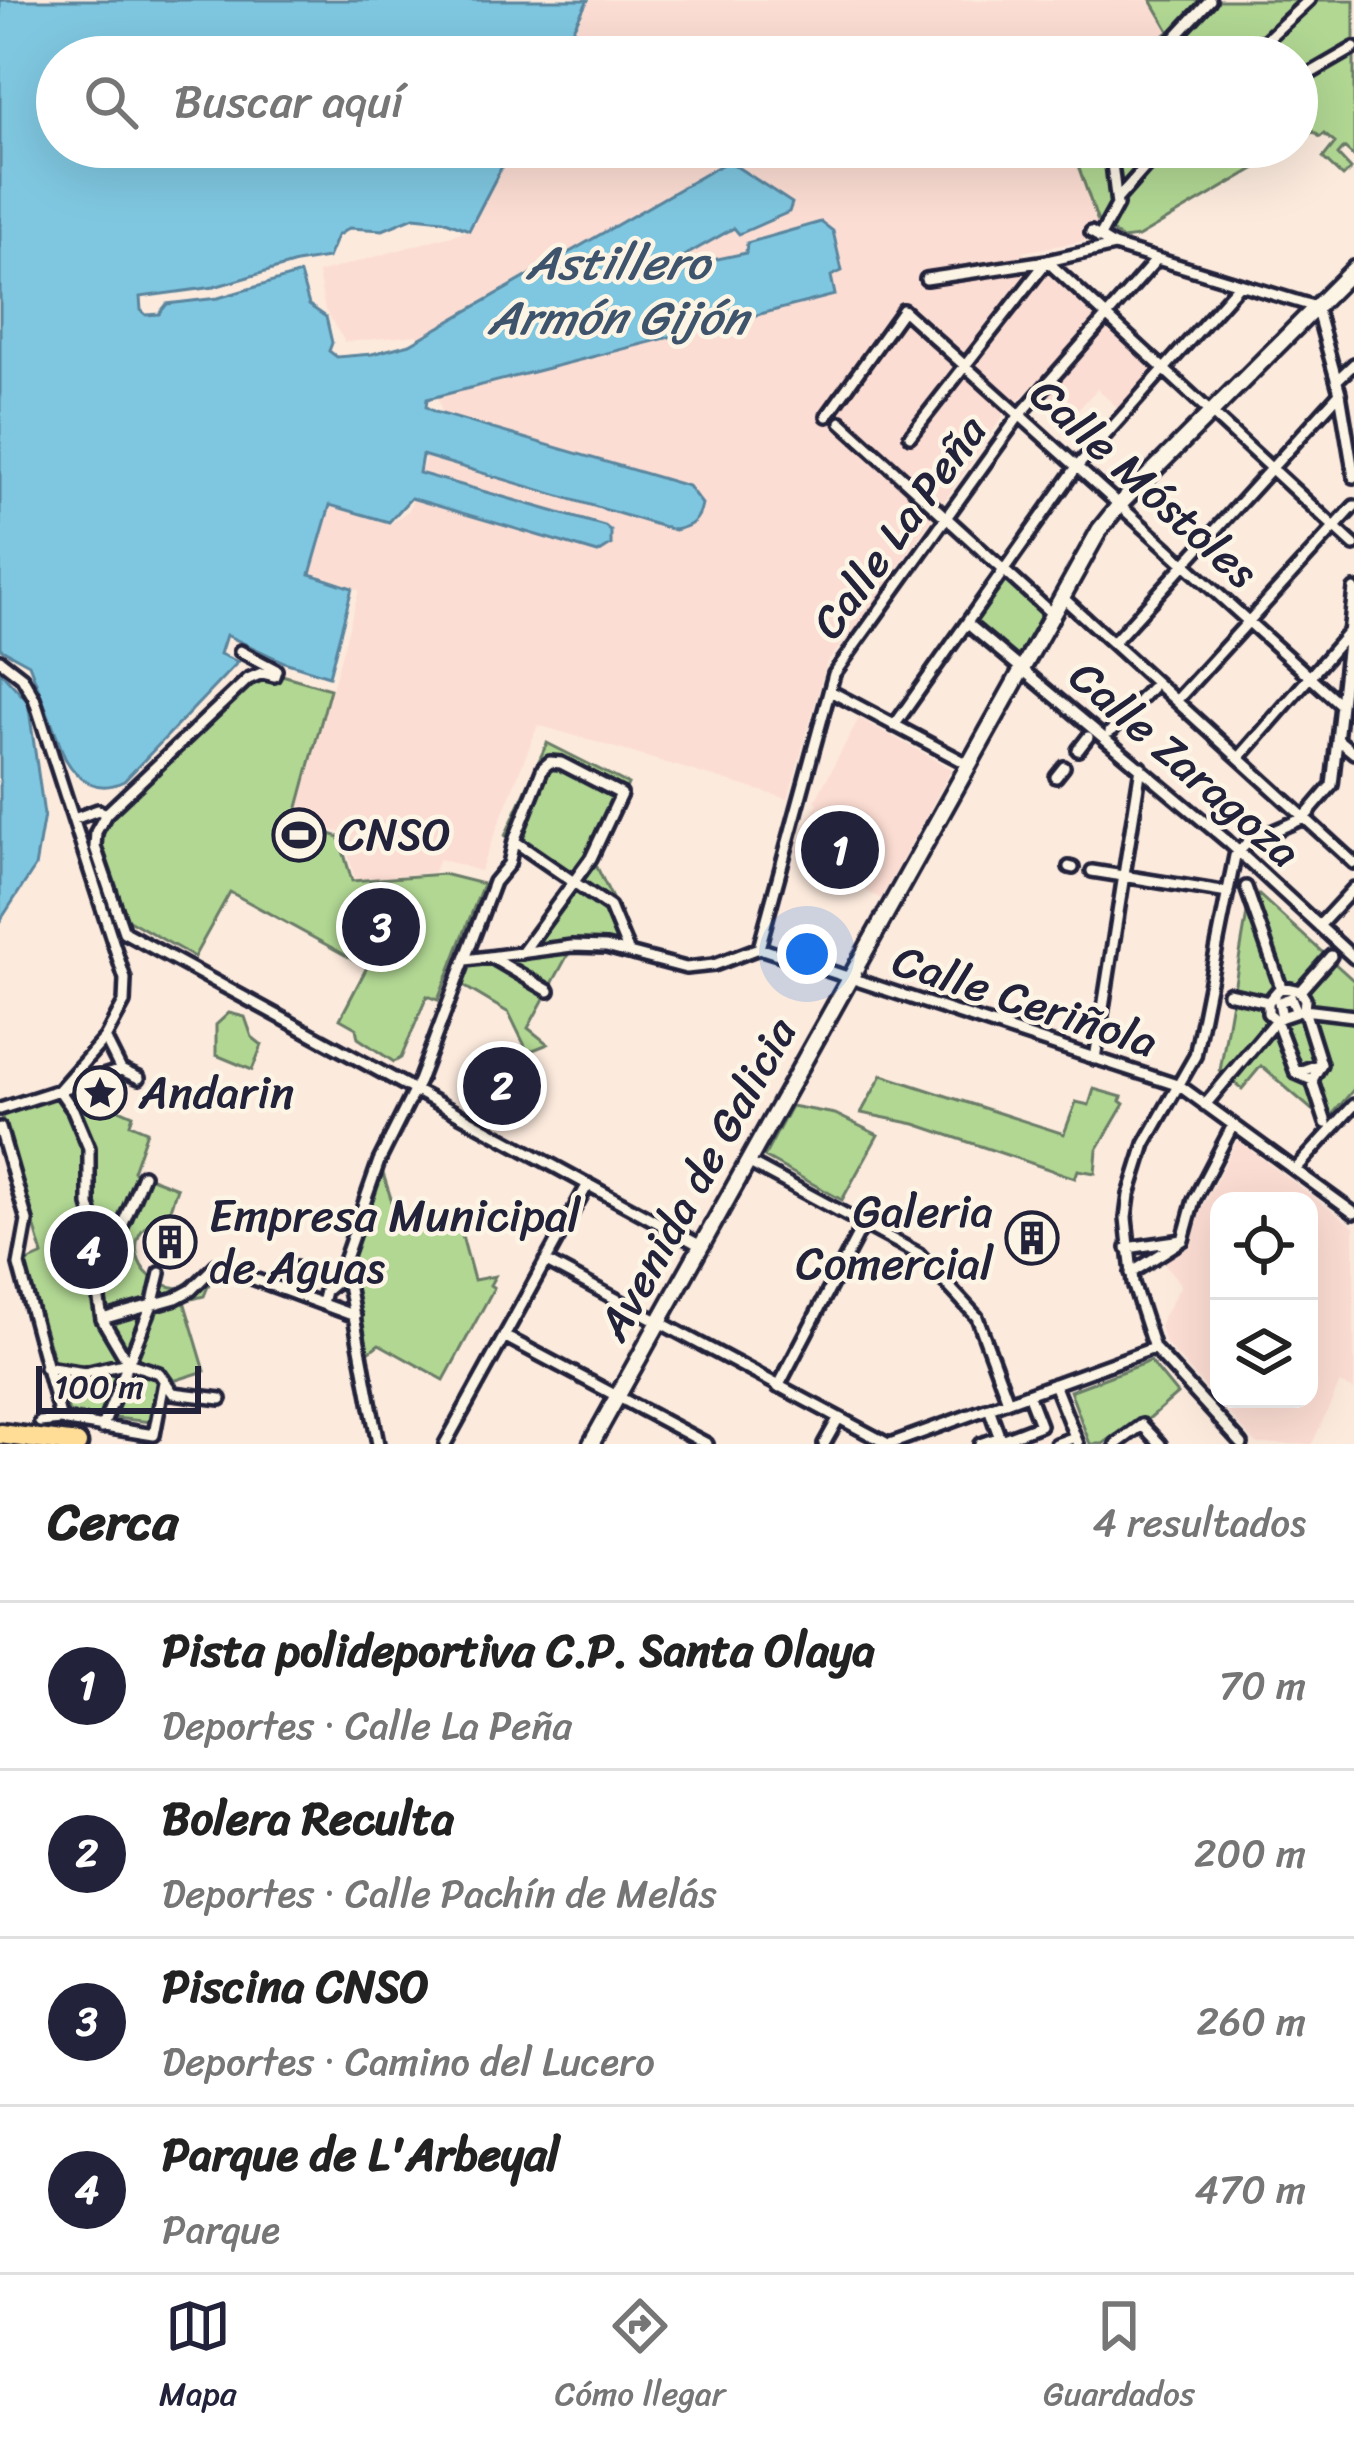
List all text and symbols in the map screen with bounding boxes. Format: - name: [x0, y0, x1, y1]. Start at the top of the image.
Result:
- search box: [36, 36, 1318, 168]
- text: Buscar aquí: [174, 62, 403, 142]
- icon: search: [78, 69, 144, 135]
- water label: Astillero Armón Gijón: [487, 220, 753, 360]
- street label: Calle Móstoles: [1010, 357, 1278, 609]
- street label: Calle La Peña: [790, 397, 1009, 656]
- street label: Calle Zaragoza: [1050, 639, 1320, 889]
- place label: CNSO: [338, 795, 451, 875]
- pin: 1: [801, 805, 879, 895]
- sports icon: CNSO: [271, 807, 327, 863]
- pin: 3: [342, 882, 420, 972]
- street label: Calle Ceriñola: [882, 921, 1168, 1081]
- your location: [777, 924, 837, 984]
- street label: Avenida de Galicia: [574, 1002, 819, 1357]
- pin: 2: [463, 1041, 541, 1131]
- place label: Andarin: [138, 1053, 294, 1133]
- place icon: Andarin: [72, 1065, 128, 1121]
- place label: Galeria Comercial: [796, 1172, 994, 1304]
- place label: Empresa Municipal de Aguas: [209, 1176, 582, 1308]
- map controls: [1210, 1192, 1318, 1408]
- button: locate: [1210, 1192, 1318, 1300]
- pin: 4: [50, 1205, 128, 1295]
- building icon: Galeria Comercial: [1004, 1210, 1060, 1266]
- building icon: Empresa Municipal de Aguas: [142, 1214, 198, 1270]
- button: layers: [1210, 1300, 1318, 1408]
- text: 100 m: [54, 1358, 144, 1416]
- scale bar: [36, 1360, 201, 1413]
- text: Cerca: [48, 1477, 178, 1567]
- text: 4 resultados: [1093, 1488, 1306, 1557]
- text: Pista polideportiva C.P. Santa Olaya: [162, 1611, 875, 1691]
- text: 1: [79, 1651, 95, 1720]
- text: 70 m: [1219, 1651, 1306, 1720]
- text: Deportes · Calle La Peña: [162, 1691, 572, 1760]
- text: Bolera Reculta: [162, 1779, 454, 1859]
- text: 2: [76, 1819, 98, 1888]
- text: 200 m: [1194, 1819, 1306, 1888]
- text: Deportes · Calle Pachín de Melás: [162, 1859, 717, 1928]
- text: Piscina CNSO: [162, 1947, 429, 2027]
- text: 3: [76, 1987, 98, 2056]
- text: 260 m: [1197, 1987, 1306, 2056]
- text: Deportes · Camino del Lucero: [162, 2027, 655, 2096]
- text: Parque de L'Arbeyal: [162, 2115, 560, 2195]
- text: 4: [75, 2155, 99, 2224]
- text: 470 m: [1195, 2155, 1306, 2224]
- text: Parque: [162, 2195, 280, 2264]
- tab: Mapa: [159, 2293, 237, 2423]
- tab: Cómo llegar: [555, 2293, 725, 2423]
- tab: Guardados: [1043, 2293, 1195, 2423]

